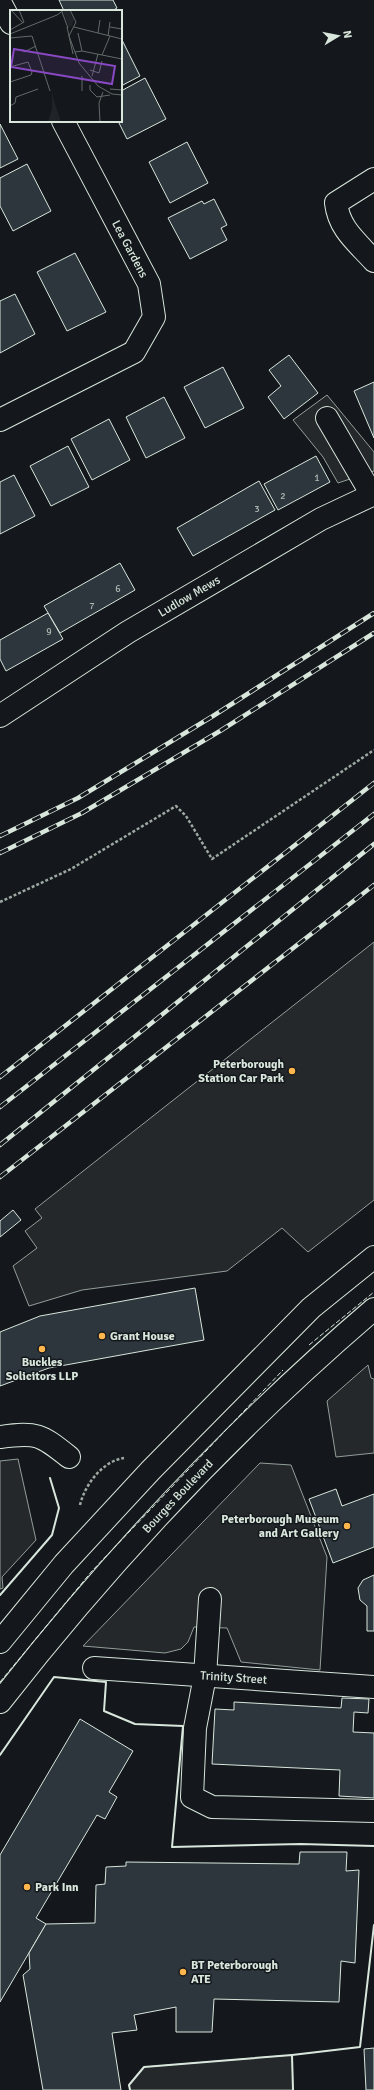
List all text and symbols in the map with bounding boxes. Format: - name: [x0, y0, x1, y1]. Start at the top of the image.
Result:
- inset map: [10, 10, 122, 122]
- north arrow: [318, 16, 358, 56]
- text: N: [340, 29, 354, 39]
- street label: Lea Gardens: [108, 218, 151, 281]
- house number: 1: [314, 472, 320, 484]
- house number: 2: [280, 490, 286, 502]
- house number: 3: [254, 503, 260, 515]
- street label: Ludlow Mews: [156, 573, 223, 621]
- house number: 6: [115, 583, 121, 595]
- house number: 7: [89, 600, 95, 612]
- house number: 9: [46, 626, 52, 638]
- place label: Peterborough Station Car Park: [198, 1057, 285, 1086]
- marker: Peterborough Station Car Park: [287, 1066, 297, 1076]
- place label: Grant House: [110, 1329, 175, 1344]
- marker: Grant House: [97, 1331, 107, 1341]
- marker: Buckles Solicitors LLP: [37, 1344, 47, 1354]
- place label: Buckles Solicitors LLP: [6, 1355, 78, 1384]
- street label: Bourges Boulevard: [139, 1456, 217, 1537]
- place label: Peterborough Museum and Art Gallery: [221, 1512, 339, 1541]
- marker: Peterborough Museum and Art Gallery: [342, 1521, 352, 1531]
- street label: Trinity Street: [200, 1668, 267, 1688]
- place label: Park Inn: [35, 1880, 79, 1895]
- marker: Park Inn: [22, 1882, 32, 1892]
- place label: BT Peterborough ATE: [191, 1958, 278, 1987]
- marker: BT Peterborough ATE: [178, 1967, 188, 1977]

